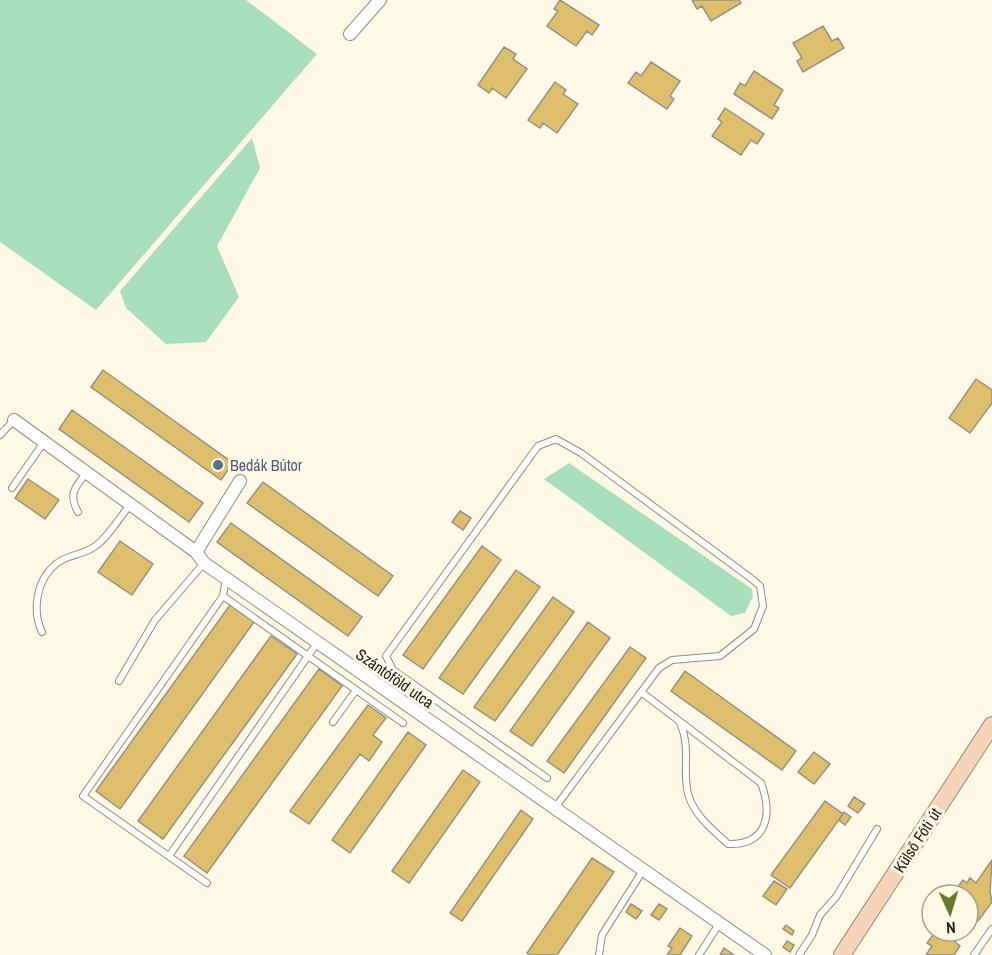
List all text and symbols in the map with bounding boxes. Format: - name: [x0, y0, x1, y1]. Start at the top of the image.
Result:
- place label: Bedák Bútor: [230, 454, 303, 476]
- marker: Bedák Bútor: [211, 458, 225, 472]
- street label: Szántóföld utca: [352, 643, 439, 713]
- street label: Külső Fóti út: [888, 803, 946, 877]
- north arrow: [920, 883, 980, 943]
- text: N: [946, 917, 957, 939]

